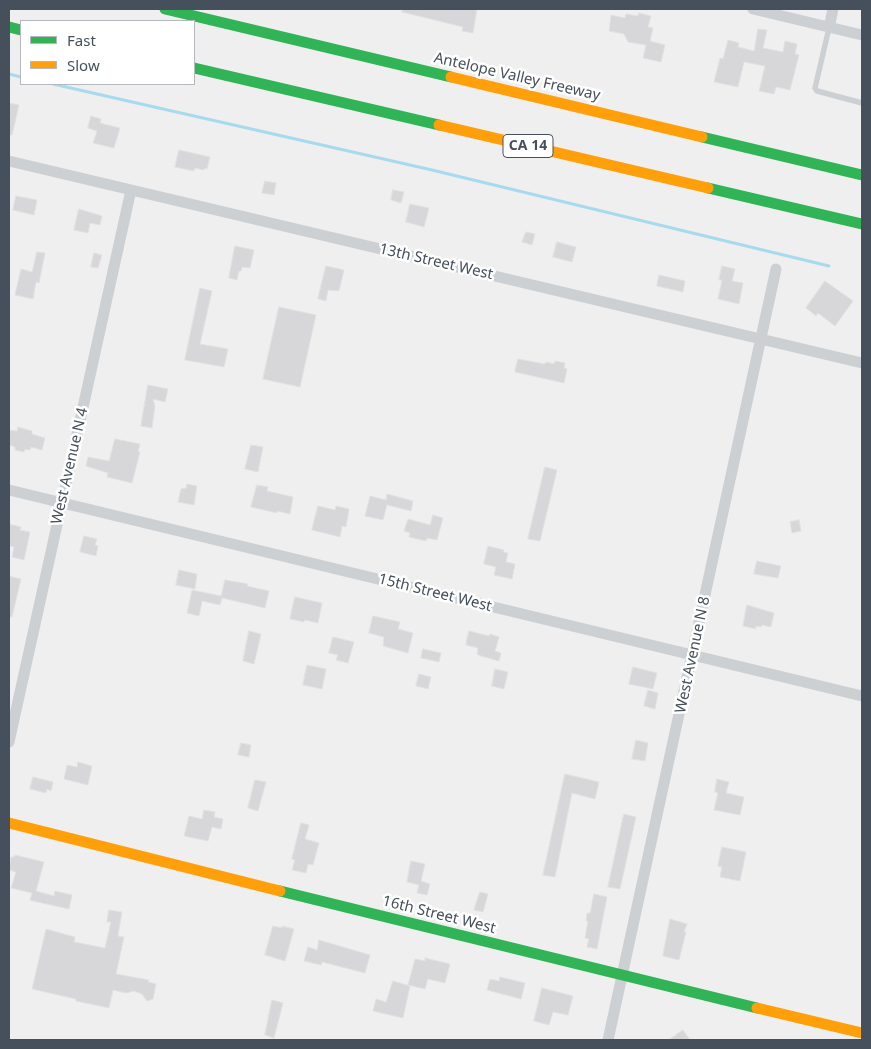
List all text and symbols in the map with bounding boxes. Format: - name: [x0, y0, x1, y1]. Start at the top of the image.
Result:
- legend: [20, 20, 195, 85]
- text: Fast: [67, 30, 96, 50]
- street label: Antelope Valley Freeway: [432, 49, 602, 105]
- text: Slow: [67, 55, 100, 75]
- road number: CA 14: [503, 134, 553, 158]
- street label: 13th Street West: [377, 240, 495, 284]
- street label: West Avenue N 4: [48, 406, 92, 526]
- street label: 15th Street West: [376, 570, 494, 616]
- street label: West Avenue N 8: [672, 595, 714, 715]
- street label: 16th Street West: [380, 892, 498, 938]

